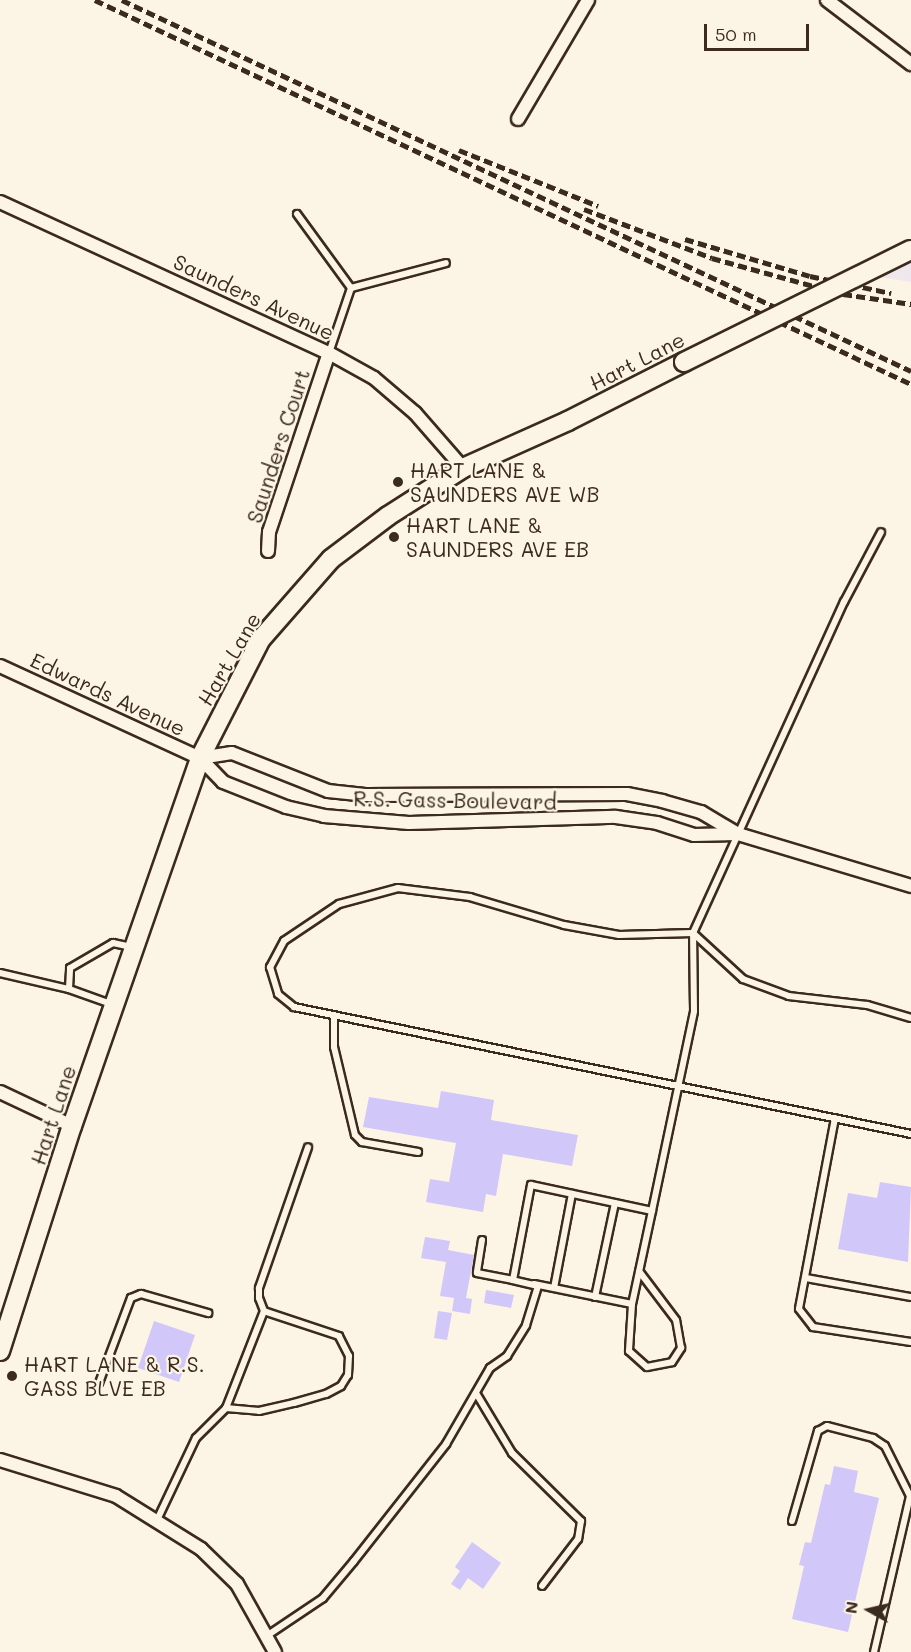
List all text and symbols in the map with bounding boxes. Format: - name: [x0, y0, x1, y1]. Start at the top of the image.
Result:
- scale bar: [707, 12, 812, 50]
- text: 50 m: [715, 22, 757, 46]
- street label: Saunders Avenue: [170, 249, 338, 345]
- street label: Hart Lane: [585, 326, 689, 396]
- street label: Saunders Court: [241, 366, 315, 526]
- place label: HART LANE & SAUNDERS AVE WB: [410, 457, 599, 507]
- marker: HART LANE & SAUNDERS AVE WB: [391, 475, 405, 489]
- place label: HART LANE & SAUNDERS AVE EB: [406, 512, 589, 562]
- marker: HART LANE & SAUNDERS AVE EB: [387, 530, 401, 544]
- street label: Hart Lane: [192, 608, 266, 710]
- street label: Edwards Avenue: [26, 647, 190, 741]
- street label: R.S. Gass Boulevard: [353, 786, 557, 814]
- street label: Hart Lane: [25, 1062, 81, 1168]
- place label: HART LANE & R.S. GASS BLVE EB: [24, 1351, 205, 1401]
- marker: HART LANE & R.S. GASS BLVE EB: [5, 1369, 19, 1383]
- north arrow: [839, 1580, 899, 1640]
- text: N: [839, 1600, 862, 1615]

